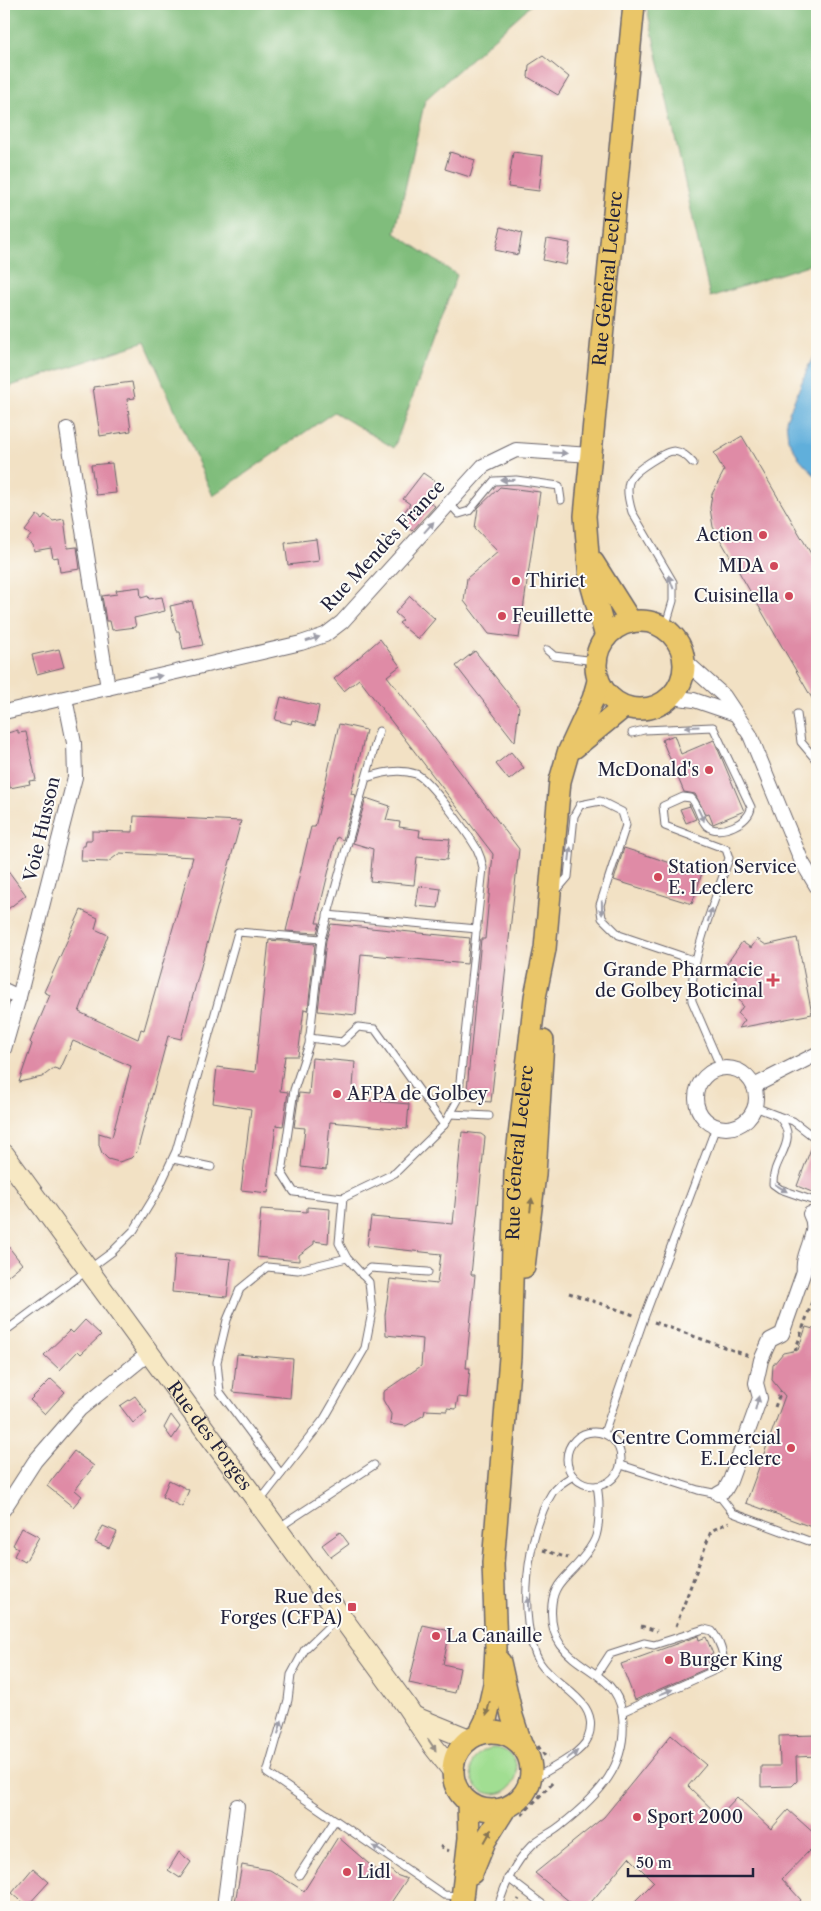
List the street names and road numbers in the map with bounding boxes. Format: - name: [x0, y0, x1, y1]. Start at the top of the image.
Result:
- street label: Rue Général Leclerc: [588, 190, 627, 367]
- street label: Rue Mendès France: [317, 476, 449, 616]
- street label: Voie Husson: [19, 774, 65, 885]
- street label: Rue Général Leclerc: [502, 1064, 538, 1241]
- street label: Rue des Forges: [162, 1377, 257, 1495]

